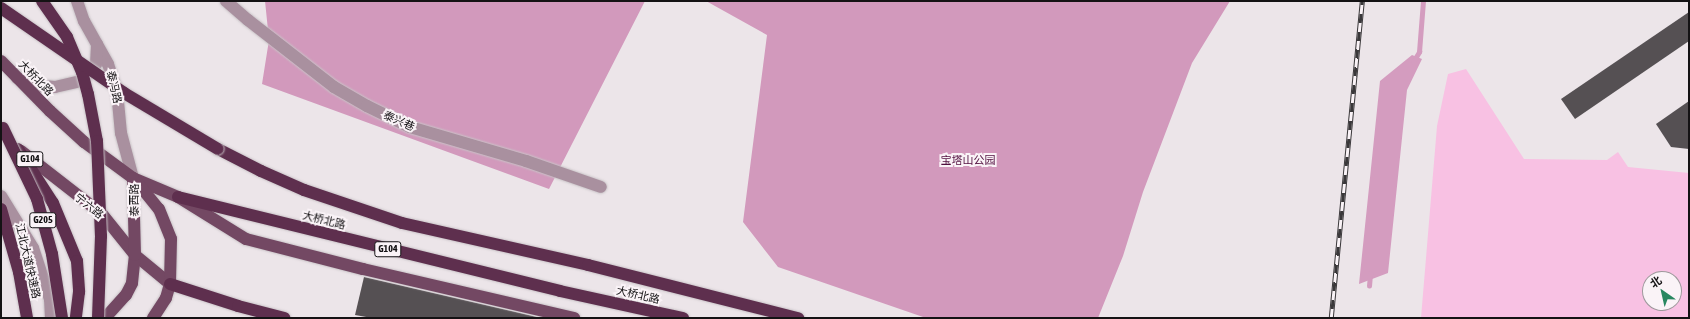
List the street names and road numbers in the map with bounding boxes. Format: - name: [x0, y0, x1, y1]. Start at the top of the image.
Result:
- street label: 大桥北路: [16, 58, 56, 98]
- street label: 泰冯路: [104, 69, 124, 105]
- street label: 泰兴巷: [381, 108, 417, 134]
- road number: G104: [16, 151, 44, 167]
- street label: 泰西路: [127, 184, 141, 216]
- street label: 宁六路: [72, 190, 106, 222]
- street label: 大桥北路: [301, 208, 347, 232]
- road number: G205: [29, 212, 57, 228]
- street label: 江北大道快速路: [13, 222, 43, 300]
- road number: G104: [374, 241, 402, 257]
- street label: 大桥北路: [615, 284, 661, 306]

